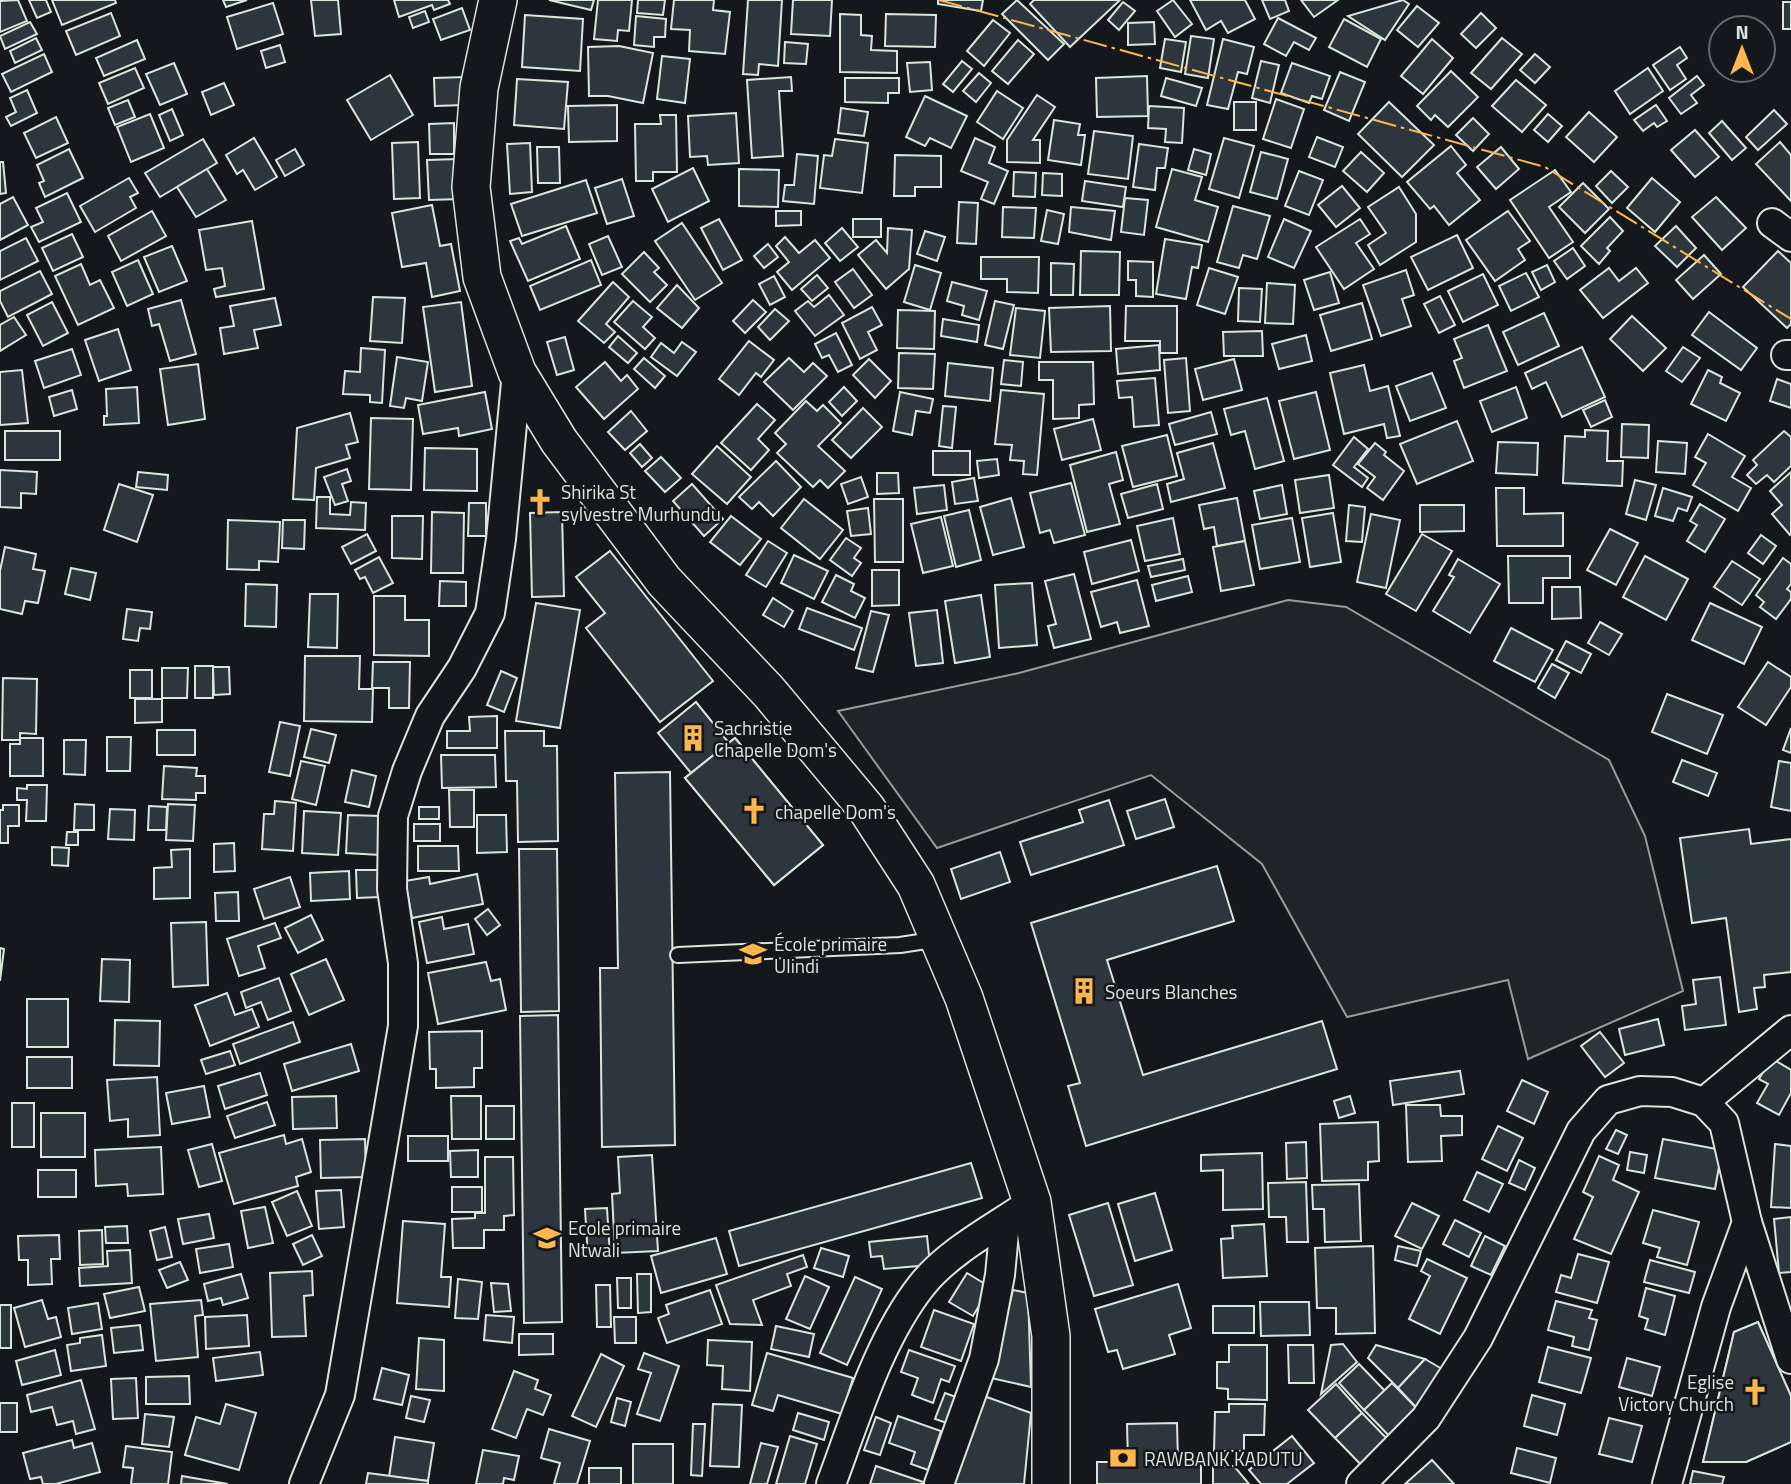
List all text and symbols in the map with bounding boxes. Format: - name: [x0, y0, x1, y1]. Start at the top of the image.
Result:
- north arrow: [1707, 14, 1777, 84]
- text: N: [1735, 17, 1749, 46]
- place label: Shirika St sylvestre Murhundu: [561, 477, 721, 528]
- church icon: Shirika St sylvestre Murhundu: [525, 487, 555, 517]
- place label: Sachristie Chapelle Dom's: [714, 713, 837, 764]
- building icon: Sachristie Chapelle Dom's: [678, 723, 708, 753]
- church icon: chapelle Dom's: [739, 796, 769, 826]
- place label: chapelle Dom's: [775, 797, 896, 826]
- place label: École primaire Ulindi: [774, 929, 887, 980]
- school or university icon: École primaire Ulindi: [738, 939, 768, 969]
- building icon: Soeurs Blanches: [1069, 976, 1099, 1006]
- place label: Soeurs Blanches: [1105, 977, 1238, 1006]
- place label: Ecole primaire Ntwali: [568, 1213, 681, 1264]
- school or university icon: Ecole primaire Ntwali: [532, 1223, 562, 1253]
- place label: Eglise Victory Church: [1618, 1367, 1734, 1418]
- church icon: Eglise Victory Church: [1740, 1377, 1770, 1407]
- bank icon: RAWBANK KADUTU: [1108, 1443, 1138, 1473]
- place label: RAWBANK KADUTU: [1144, 1444, 1303, 1473]

